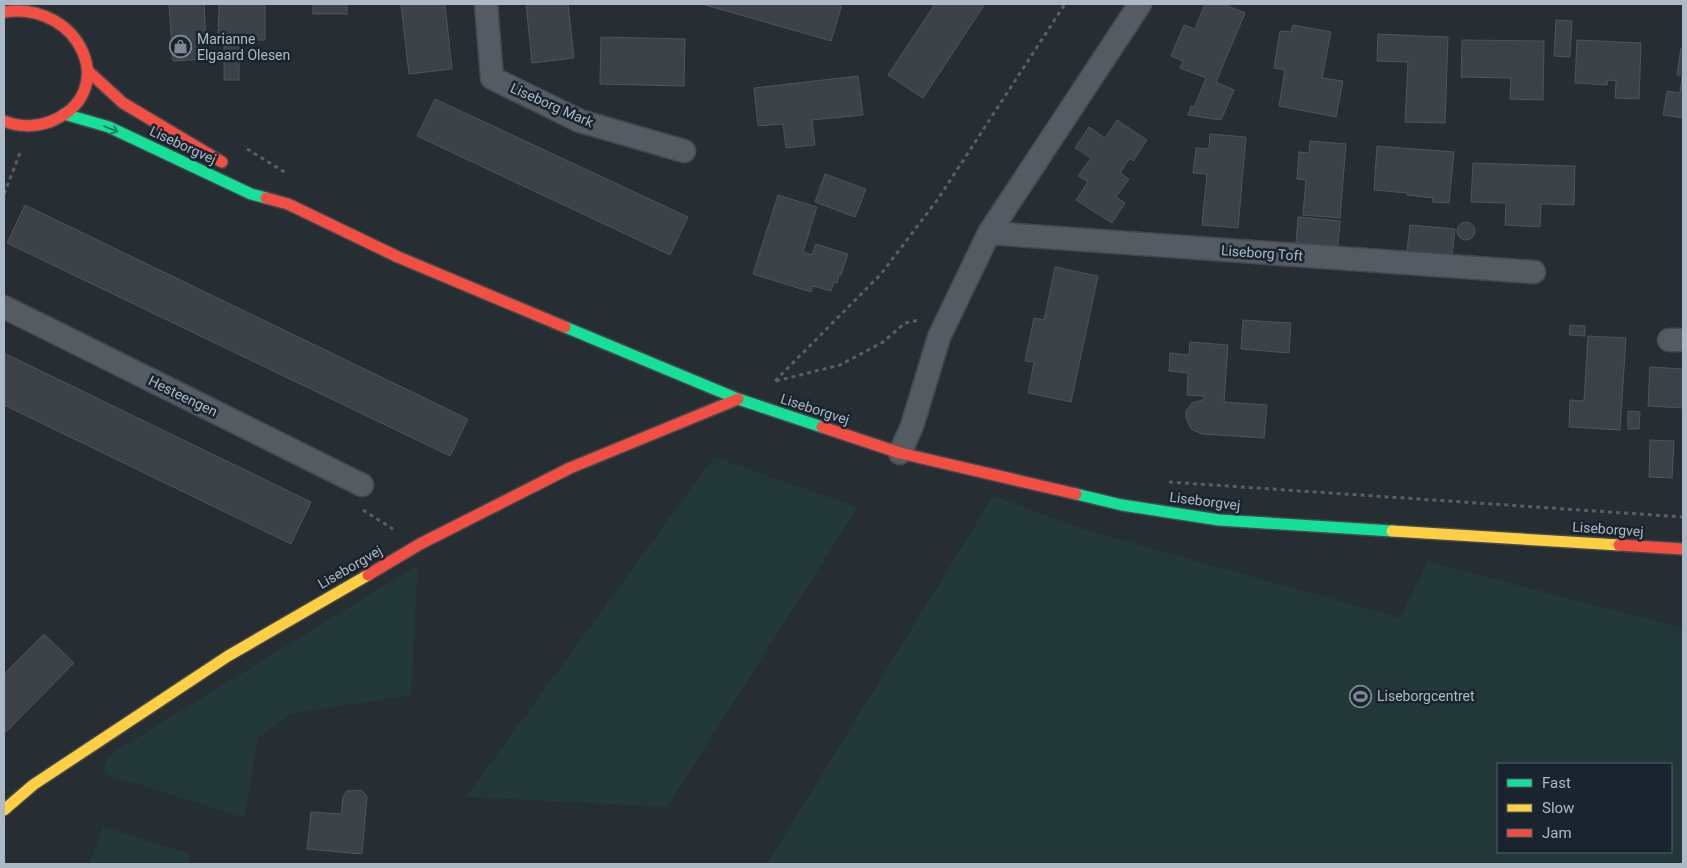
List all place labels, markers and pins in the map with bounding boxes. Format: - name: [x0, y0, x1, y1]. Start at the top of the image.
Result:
- place label: Marianne Elgaard Olesen: [197, 31, 290, 63]
- shop icon: Marianne Elgaard Olesen: [169, 35, 193, 59]
- sports icon: Liseborgcentret: [1349, 684, 1373, 708]
- place label: Liseborgcentret: [1377, 688, 1475, 704]

